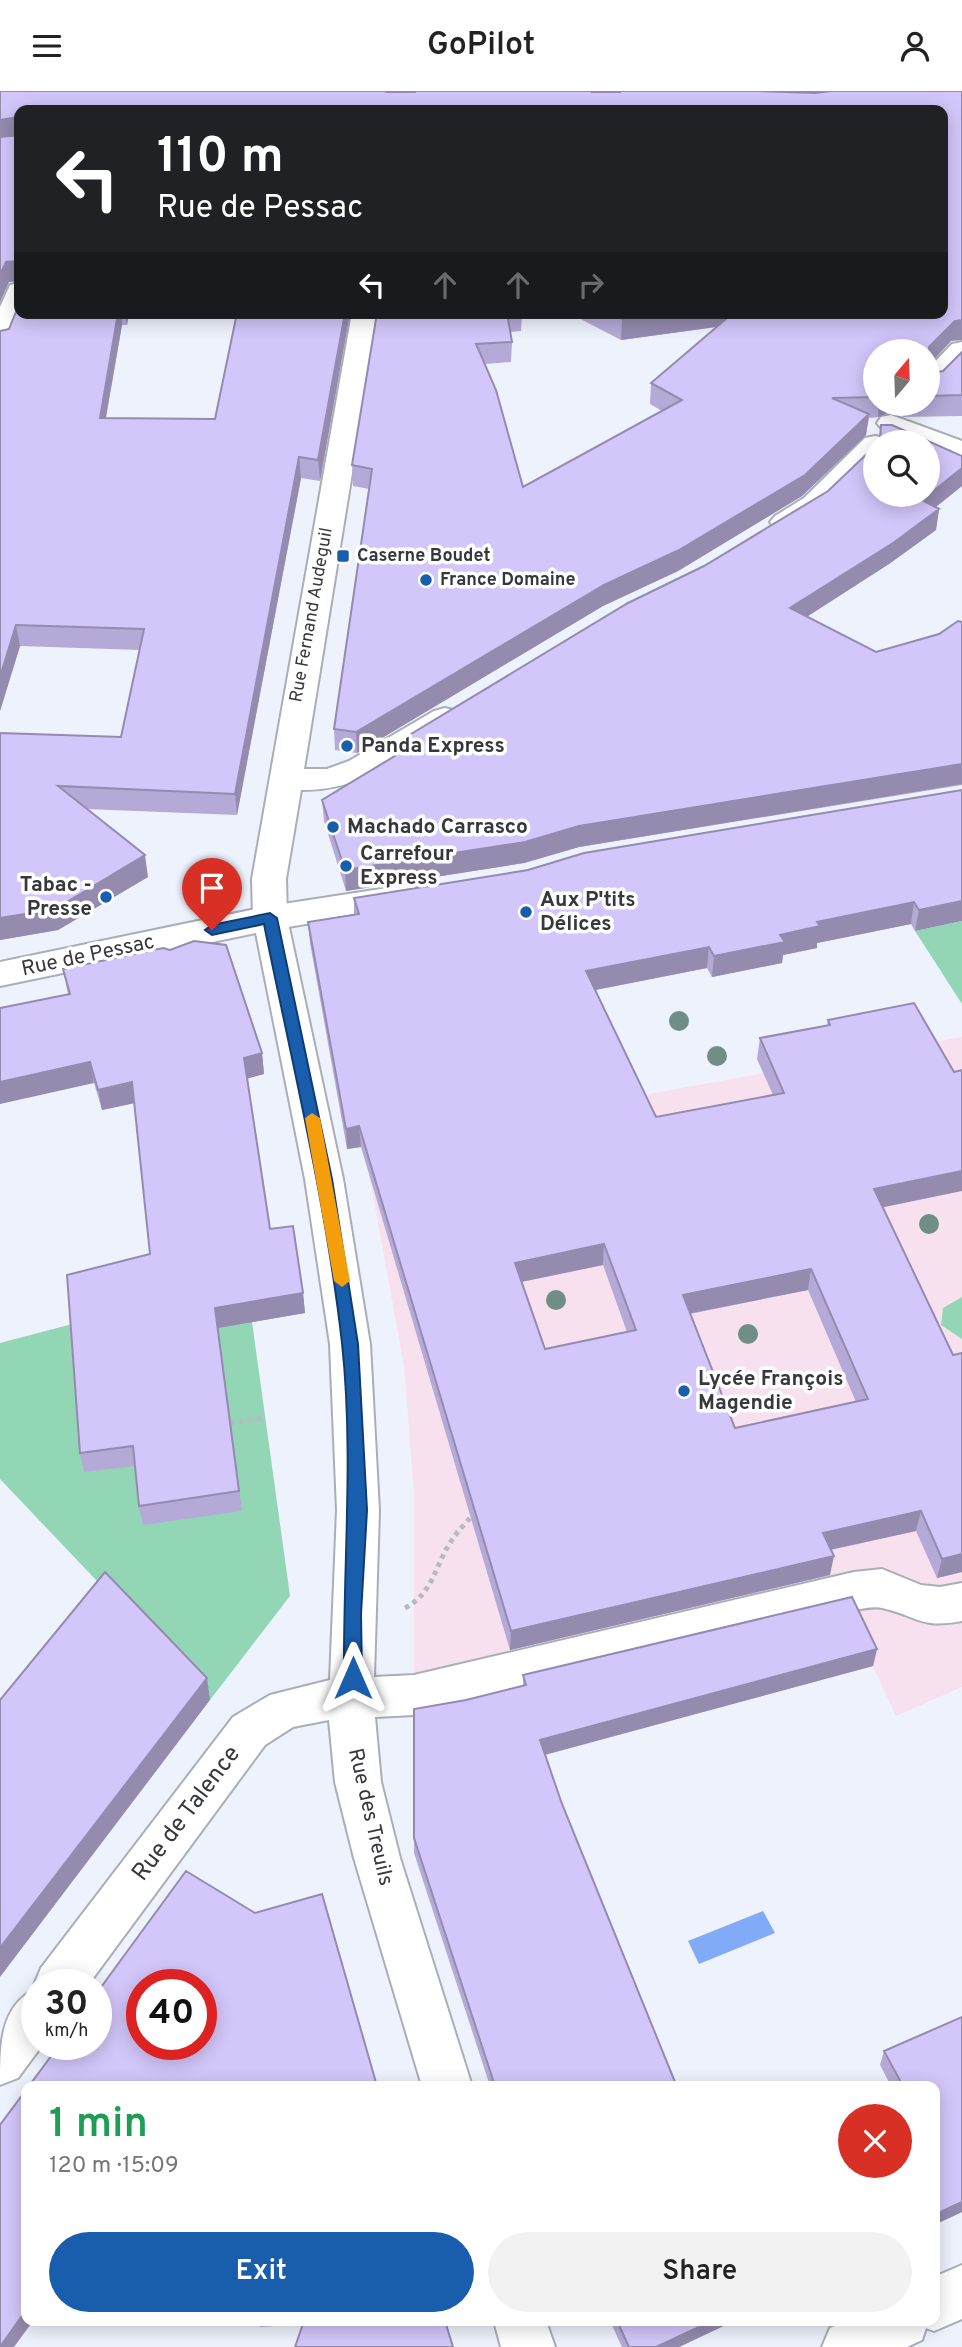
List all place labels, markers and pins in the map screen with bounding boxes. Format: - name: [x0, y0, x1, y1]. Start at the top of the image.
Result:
- place label: Caserne Boudet: [357, 545, 490, 568]
- marker: Caserne Boudet: [335, 548, 351, 564]
- place label: France Domaine: [440, 569, 576, 592]
- marker: France Domaine: [418, 572, 434, 588]
- place label: Panda Express: [361, 733, 505, 760]
- marker: Panda Express: [339, 738, 355, 754]
- place label: Machado Carrasco: [347, 814, 528, 841]
- marker: Machado Carrasco: [325, 819, 341, 835]
- place label: Carrefour Express: [360, 841, 454, 892]
- pin: [182, 858, 242, 930]
- marker: Carrefour Express: [338, 858, 354, 874]
- place label: Tabac - Presse: [20, 872, 92, 923]
- place label: Aux P'tits Délices: [540, 887, 636, 938]
- marker: Tabac - Presse: [98, 889, 114, 905]
- marker: Aux P'tits Délices: [518, 904, 534, 920]
- place label: Lycée François Magendie: [698, 1366, 843, 1417]
- marker: Lycée François Magendie: [676, 1383, 692, 1399]

